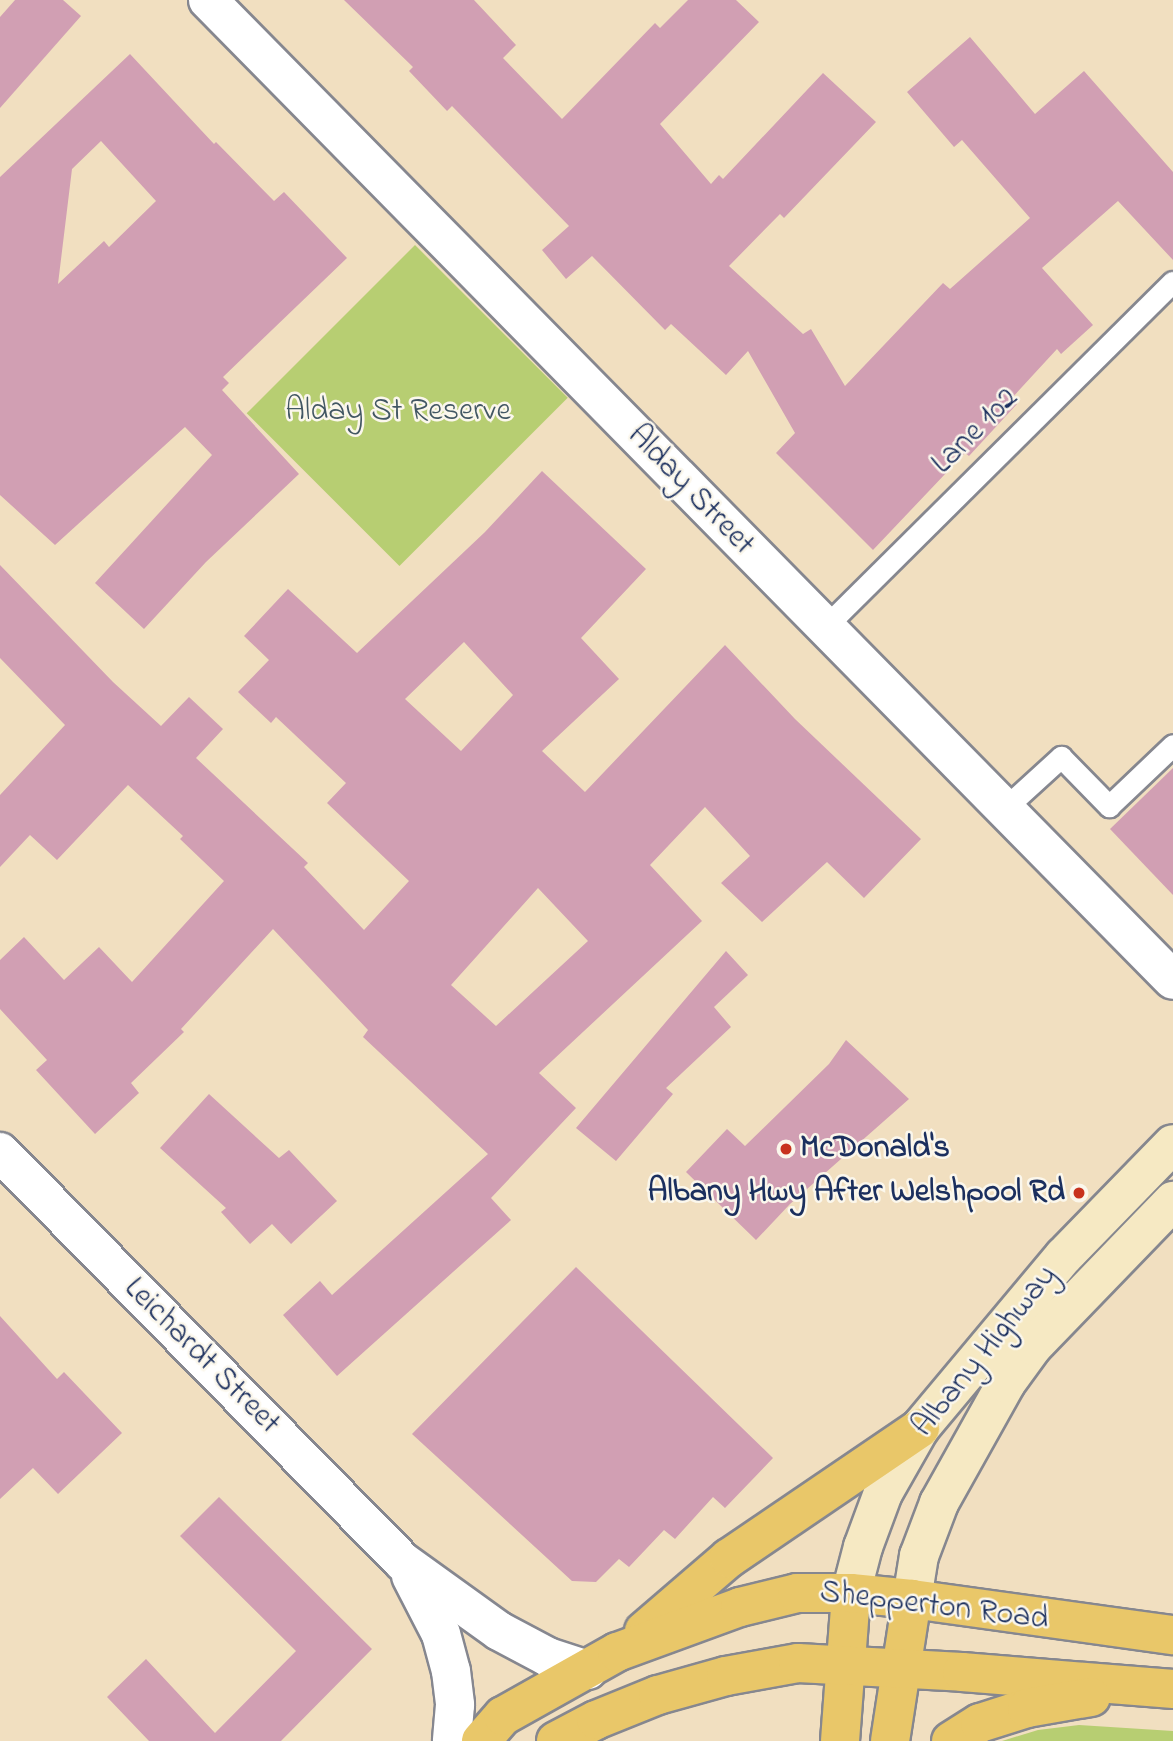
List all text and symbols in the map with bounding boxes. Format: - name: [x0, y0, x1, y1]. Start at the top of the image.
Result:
- street label: Lane 102: [925, 381, 1027, 483]
- park label: Alday St Reserve: [285, 393, 511, 431]
- street label: Alday Street: [618, 418, 762, 564]
- place label: McDonald's: [800, 1130, 950, 1168]
- marker: McDonald's: [778, 1141, 794, 1157]
- place label: Albany Hwy After Welshpool Rd: [648, 1174, 1065, 1212]
- marker: Albany Hwy After Welshpool Rd: [1071, 1185, 1087, 1201]
- street label: Albany Highway: [905, 1258, 1067, 1446]
- street label: Leichardt Street: [115, 1271, 287, 1443]
- street label: Shepperton Road: [818, 1574, 1050, 1640]

